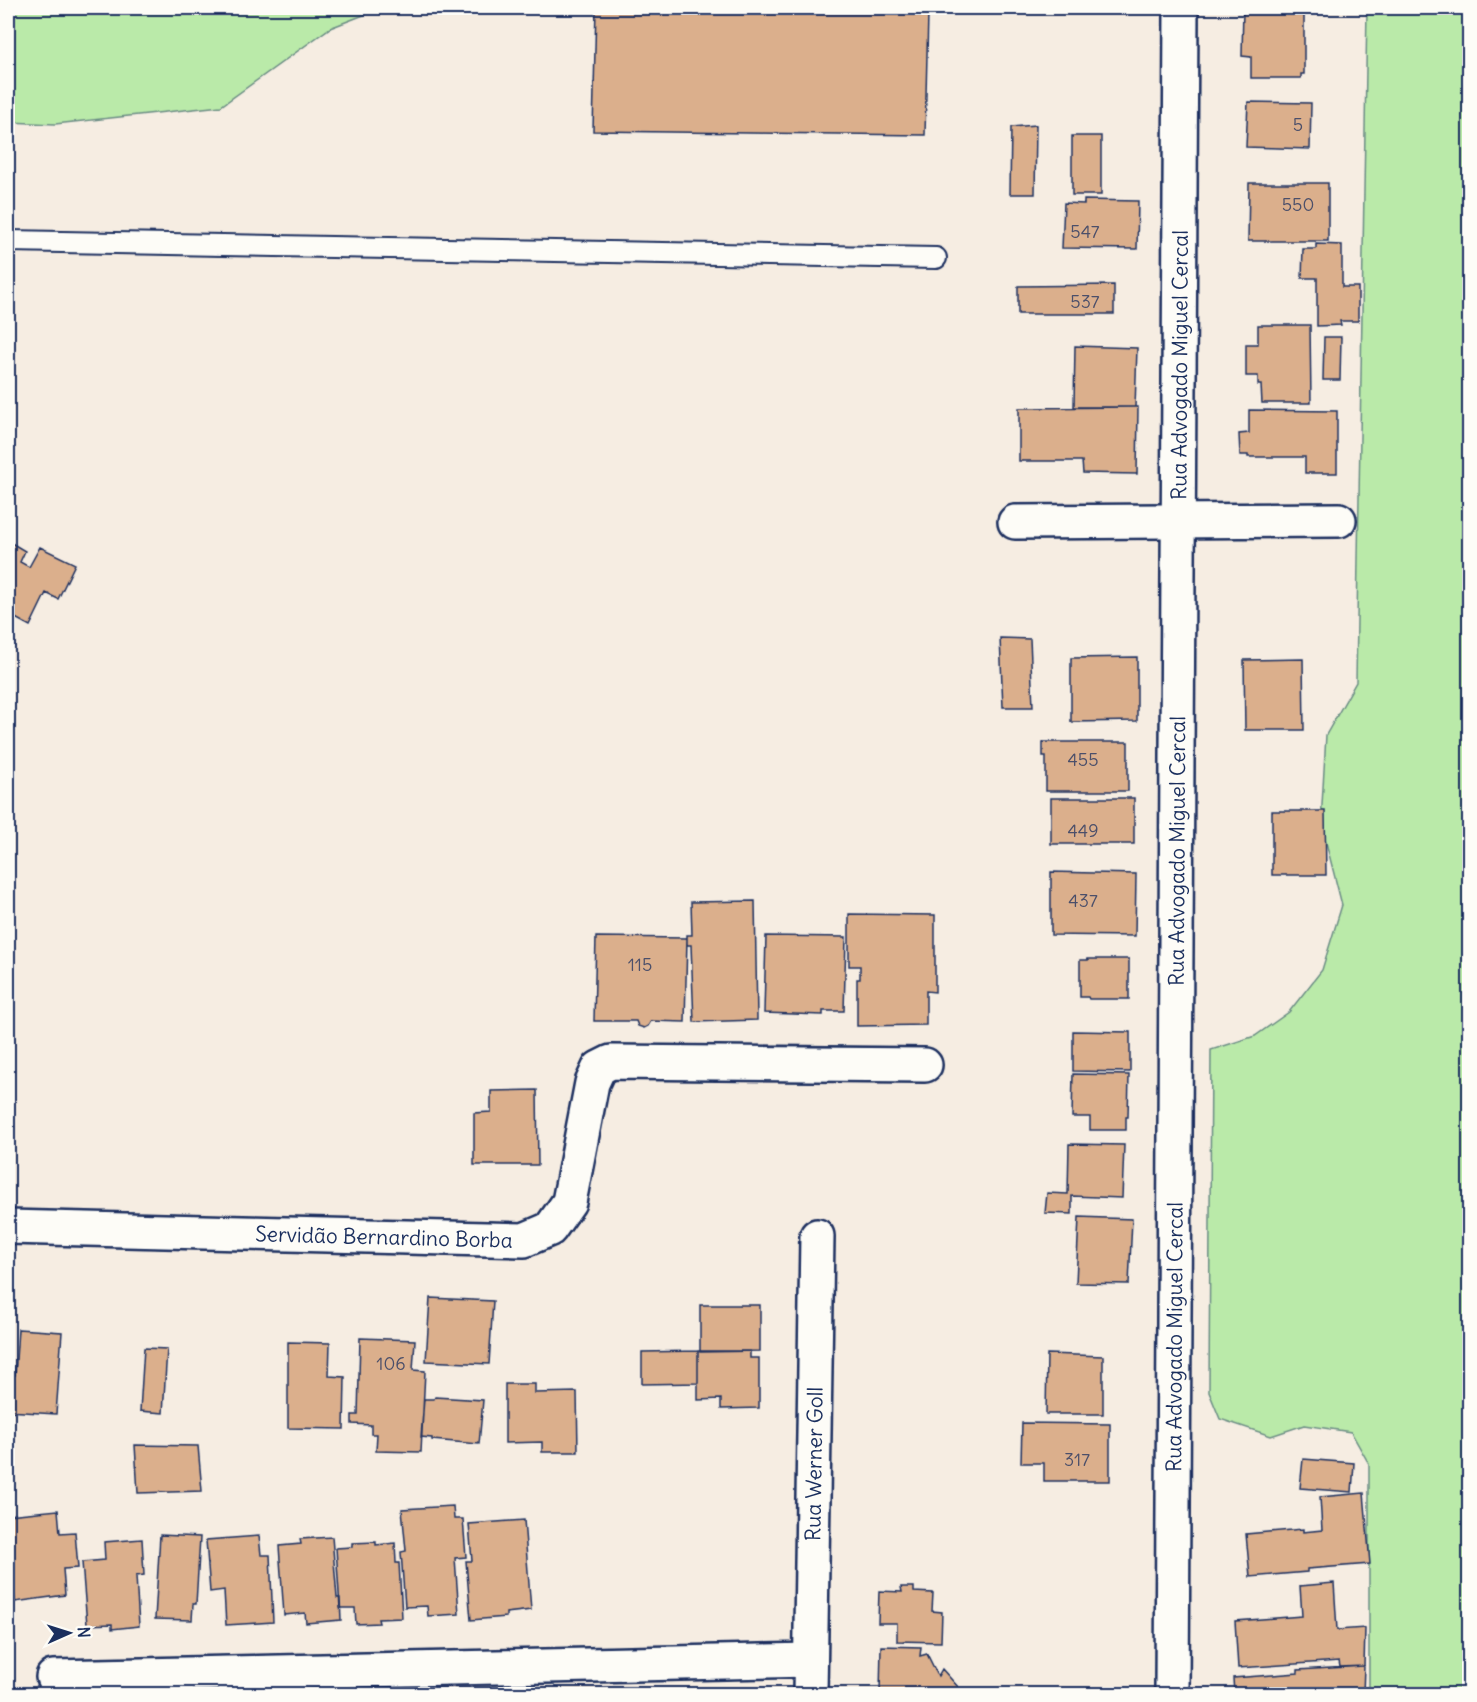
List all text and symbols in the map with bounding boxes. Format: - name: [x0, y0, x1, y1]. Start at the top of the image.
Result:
- house number: 5: [1293, 113, 1303, 136]
- house number: 550: [1282, 193, 1314, 216]
- house number: 547: [1070, 220, 1100, 243]
- street label: Rua Advogado Miguel Cercal: [1165, 230, 1193, 500]
- house number: 537: [1070, 290, 1100, 313]
- street label: Rua Advogado Miguel Cercal: [1162, 716, 1191, 986]
- house number: 455: [1067, 748, 1099, 771]
- house number: 449: [1067, 819, 1099, 842]
- house number: 437: [1068, 889, 1098, 912]
- house number: 115: [628, 953, 652, 976]
- street label: Rua Advogado Miguel Cercal: [1160, 1202, 1188, 1472]
- street label: Servidão Bernardino Borba: [255, 1220, 513, 1253]
- house number: 106: [376, 1352, 406, 1375]
- street label: Rua Werner Goll: [799, 1387, 828, 1541]
- house number: 317: [1064, 1448, 1090, 1471]
- north arrow: [39, 1603, 99, 1663]
- text: N: [74, 1626, 94, 1638]

